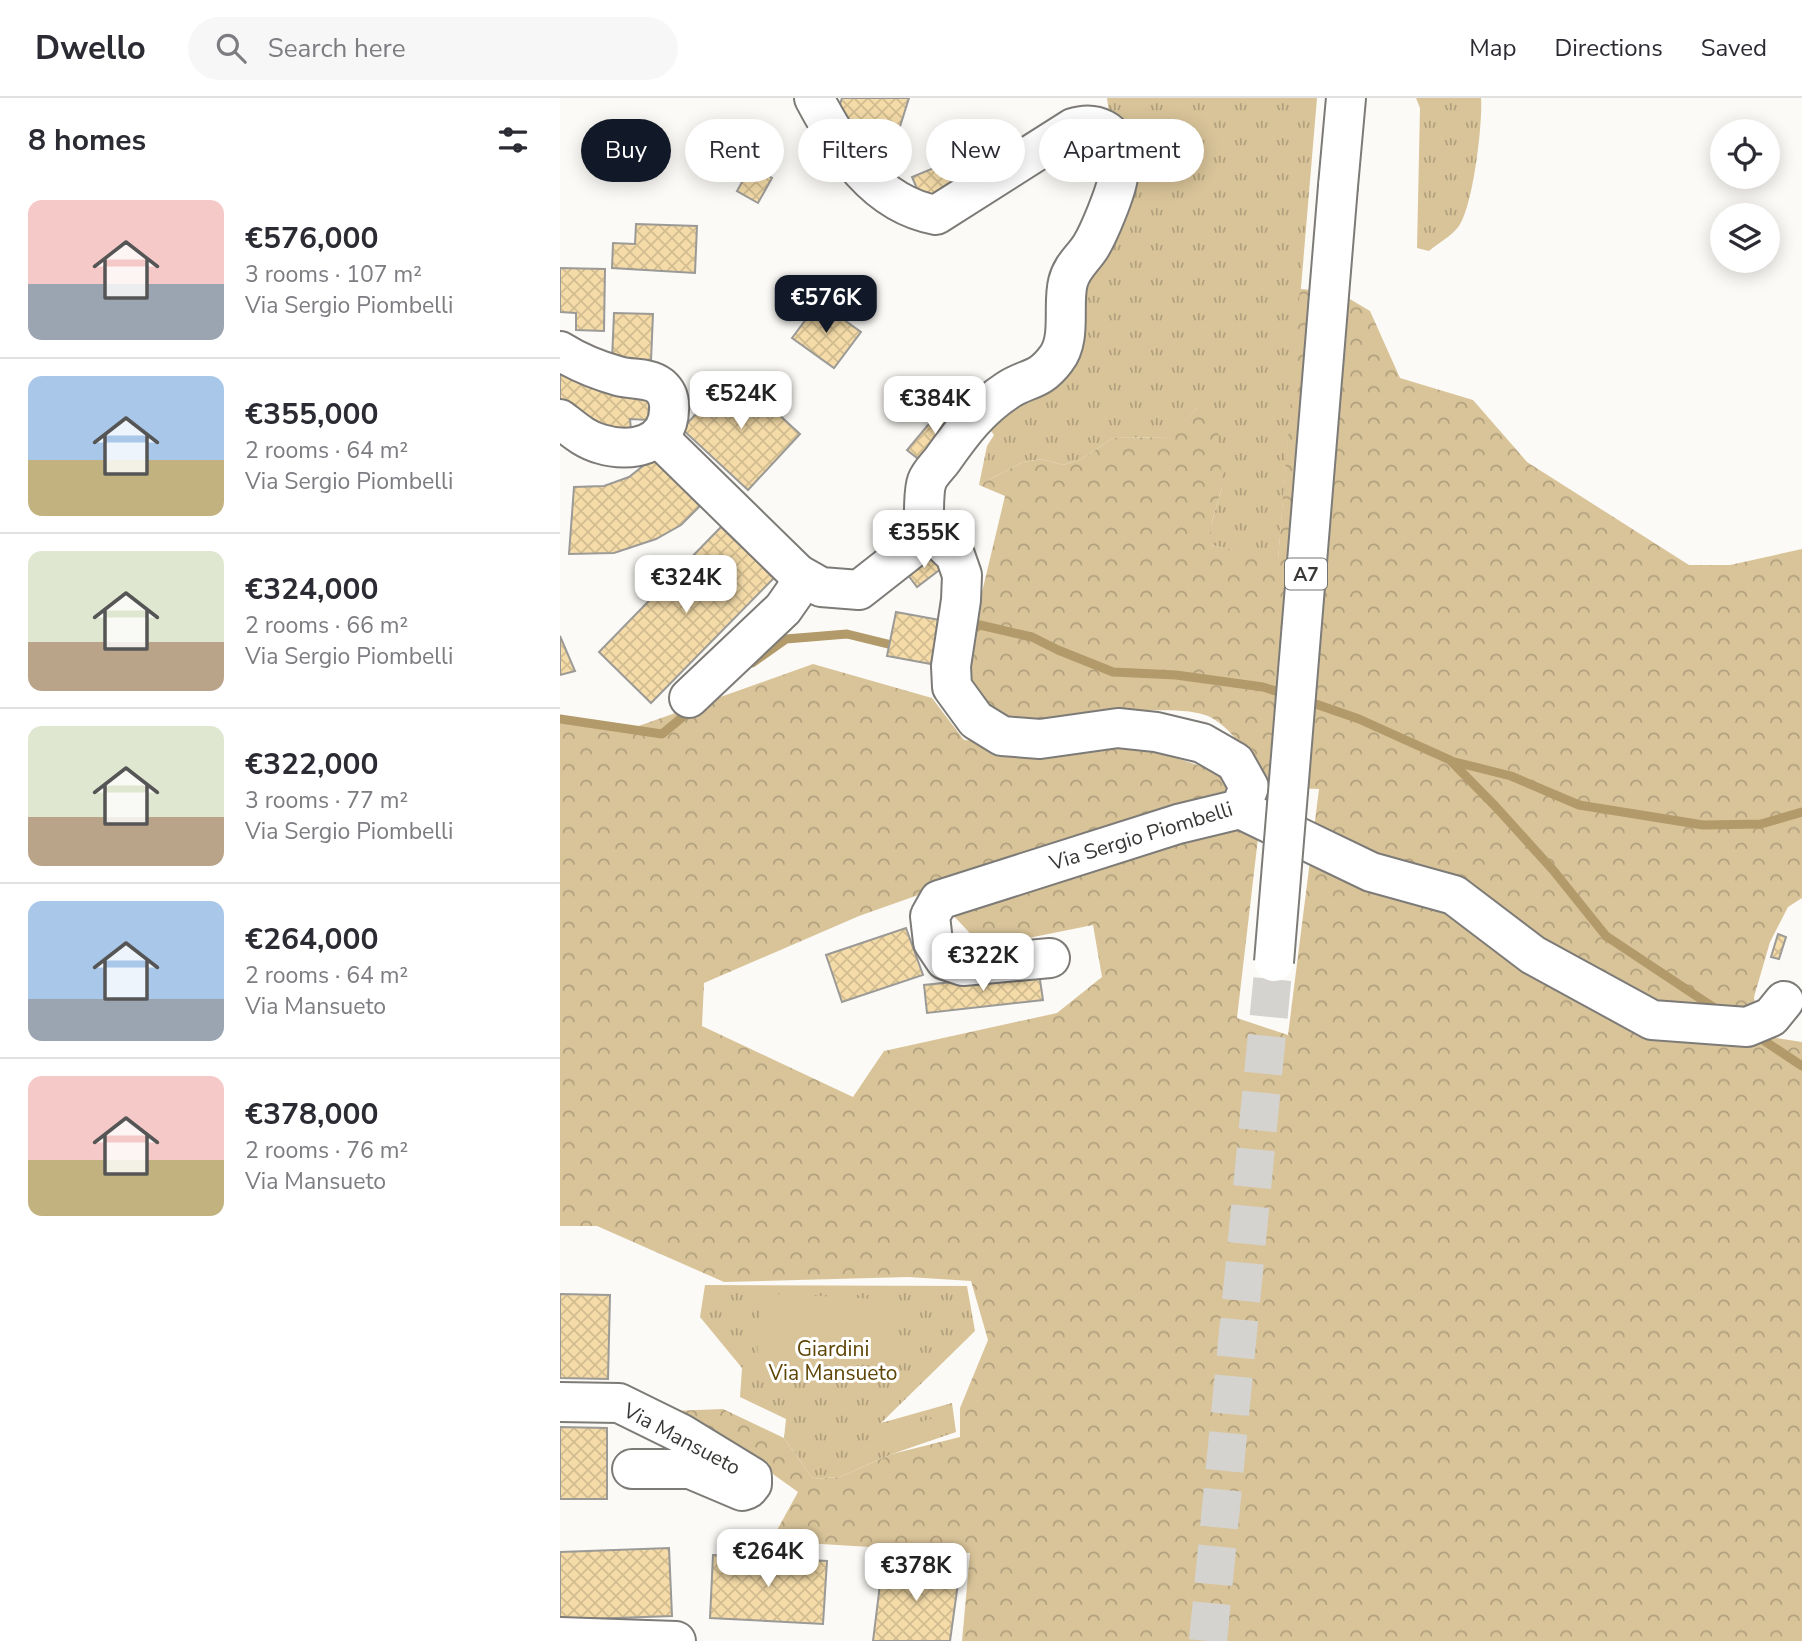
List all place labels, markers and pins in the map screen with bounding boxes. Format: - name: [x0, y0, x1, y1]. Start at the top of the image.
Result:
- pin: €576K: [777, 275, 875, 335]
- pin: €524K: [692, 372, 790, 431]
- pin: €384K: [886, 376, 984, 436]
- pin: €355K: [875, 510, 973, 570]
- pin: €324K: [637, 556, 735, 615]
- pin: €322K: [934, 934, 1032, 993]
- pin: €264K: [719, 1530, 817, 1589]
- pin: €378K: [867, 1544, 965, 1603]

